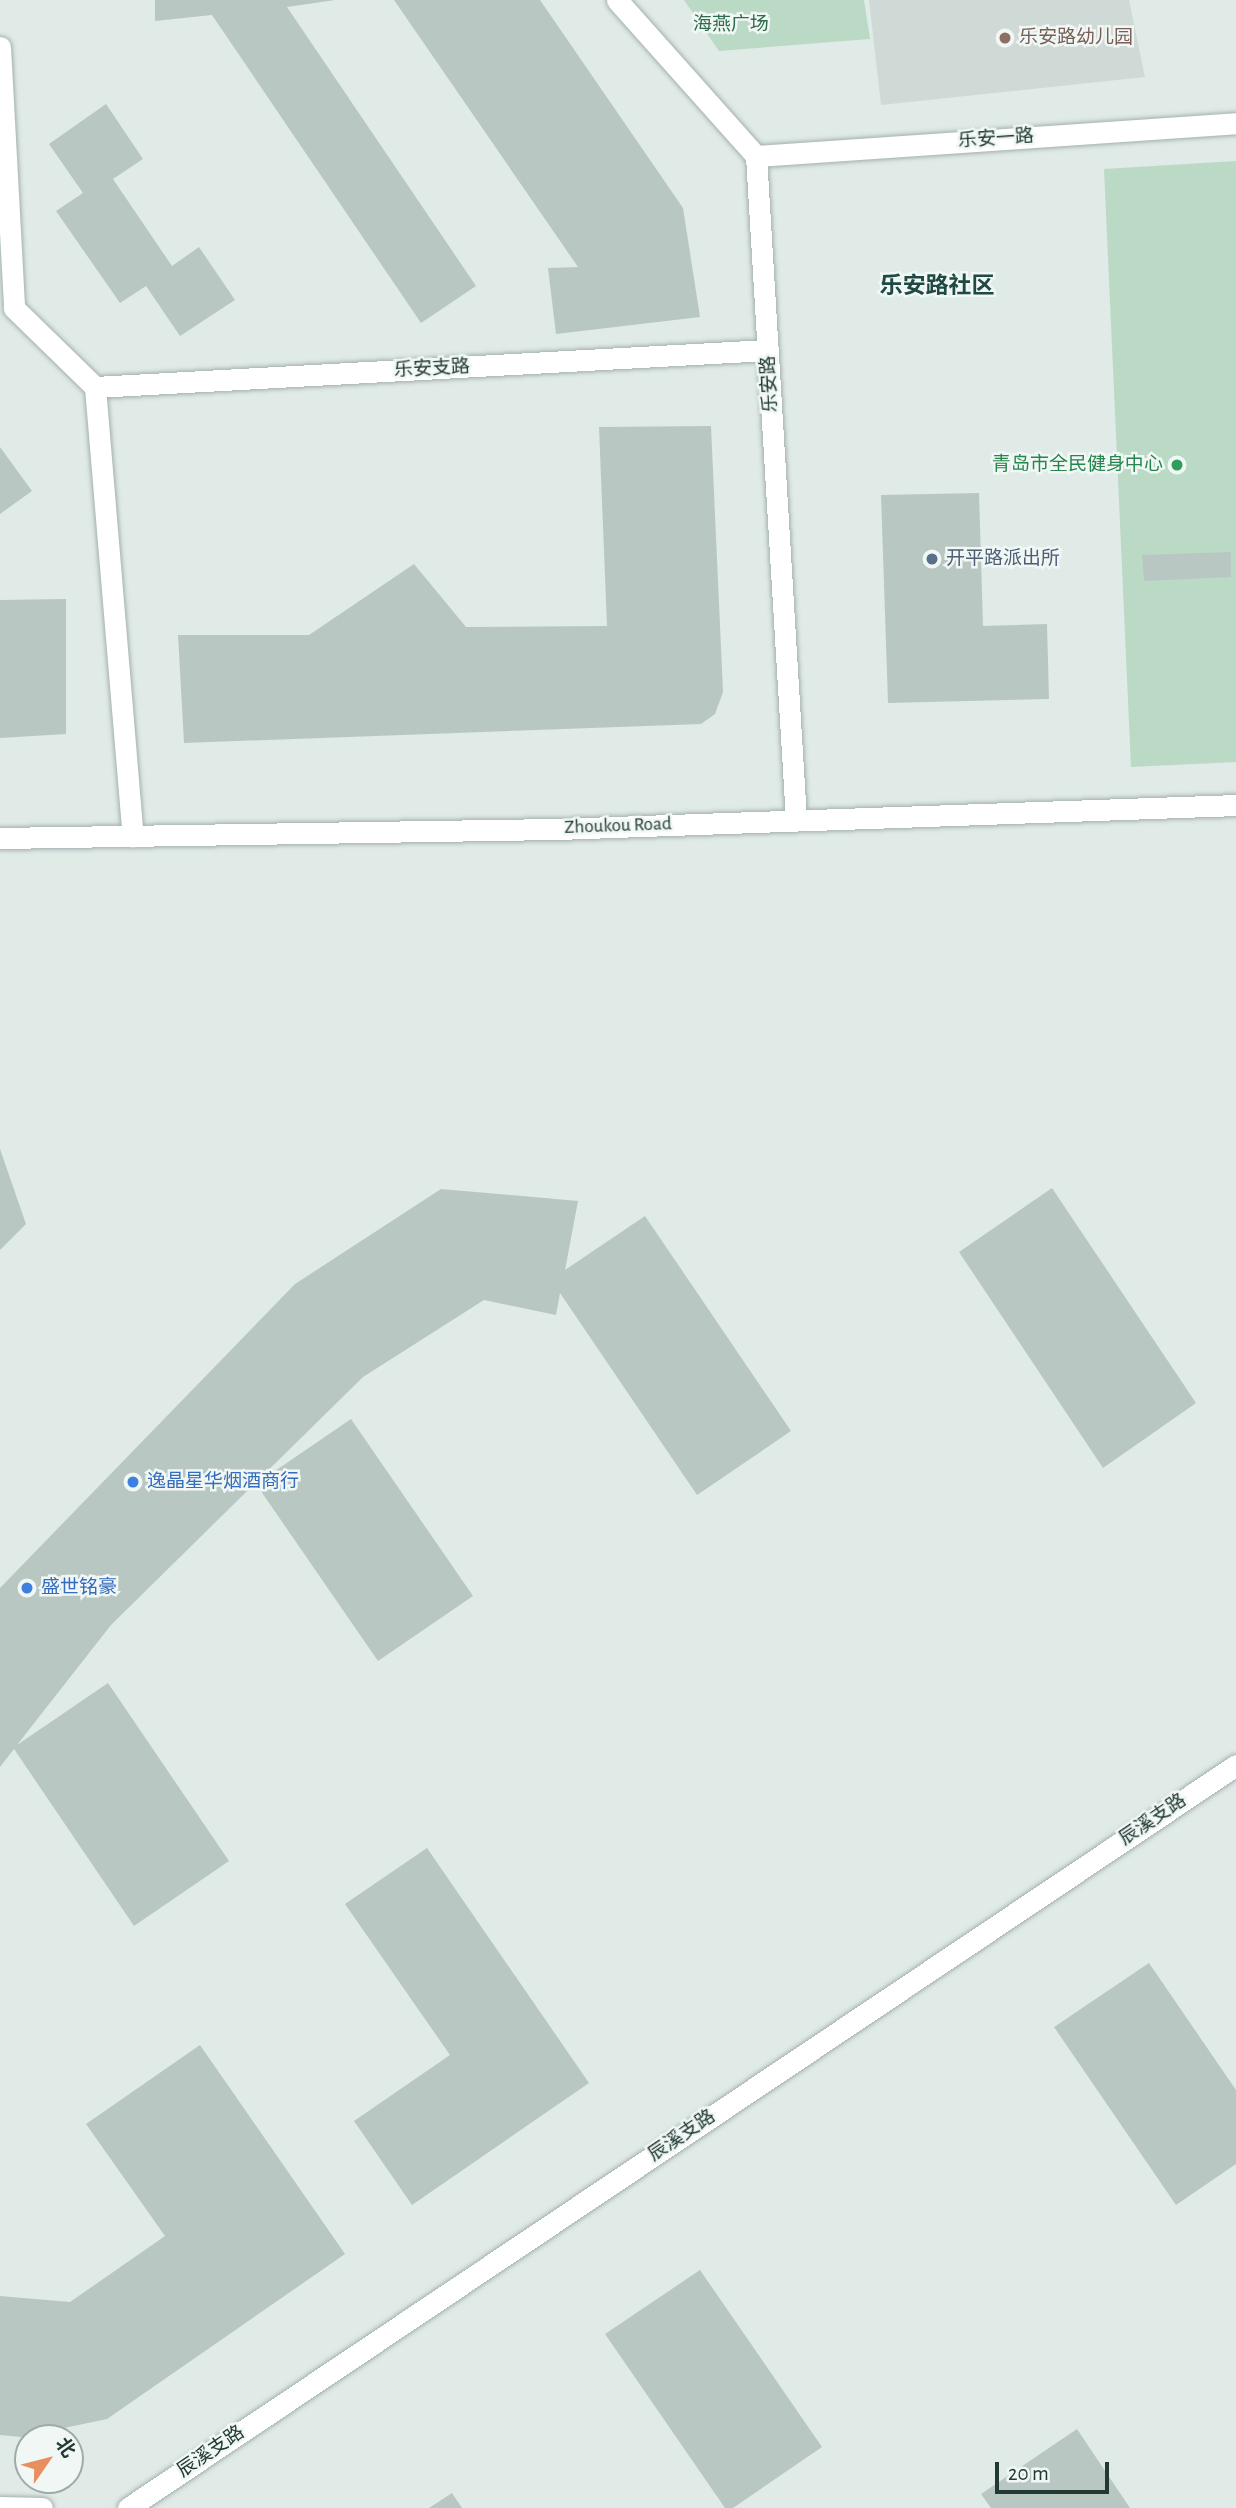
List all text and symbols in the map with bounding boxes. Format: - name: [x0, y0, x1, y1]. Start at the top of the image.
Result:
- park label: 海燕广场: [693, 14, 769, 36]
- place label: 乐安路幼儿园: [1019, 27, 1133, 49]
- marker: 乐安路幼儿园: [997, 30, 1013, 46]
- street label: 乐安一路: [957, 125, 1035, 153]
- district label: 乐安路社区: [880, 273, 994, 301]
- street label: 乐安路: [757, 355, 783, 413]
- street label: 乐安支路: [393, 356, 471, 382]
- place label: 青岛市全民健身中心: [992, 454, 1163, 476]
- marker: 青岛市全民健身中心: [1169, 457, 1185, 473]
- place label: 开平路派出所: [946, 548, 1060, 570]
- marker: 开平路派出所: [924, 551, 940, 567]
- street label: Zhoukou Road: [564, 813, 672, 839]
- place label: 逸晶星华烟酒商行: [147, 1471, 299, 1493]
- marker: 逸晶星华烟酒商行: [125, 1474, 141, 1490]
- place label: 盛世铭豪: [41, 1577, 117, 1599]
- marker: 盛世铭豪: [19, 1580, 35, 1596]
- street label: 辰溪支路: [1115, 1789, 1191, 1851]
- street label: 辰溪支路: [644, 2105, 720, 2167]
- street label: 辰溪支路: [173, 2421, 249, 2483]
- north arrow: [14, 2424, 84, 2494]
- text: 北: [52, 2435, 78, 2461]
- scale bar: [998, 2448, 1112, 2492]
- text: 20 m: [1008, 2463, 1049, 2484]

